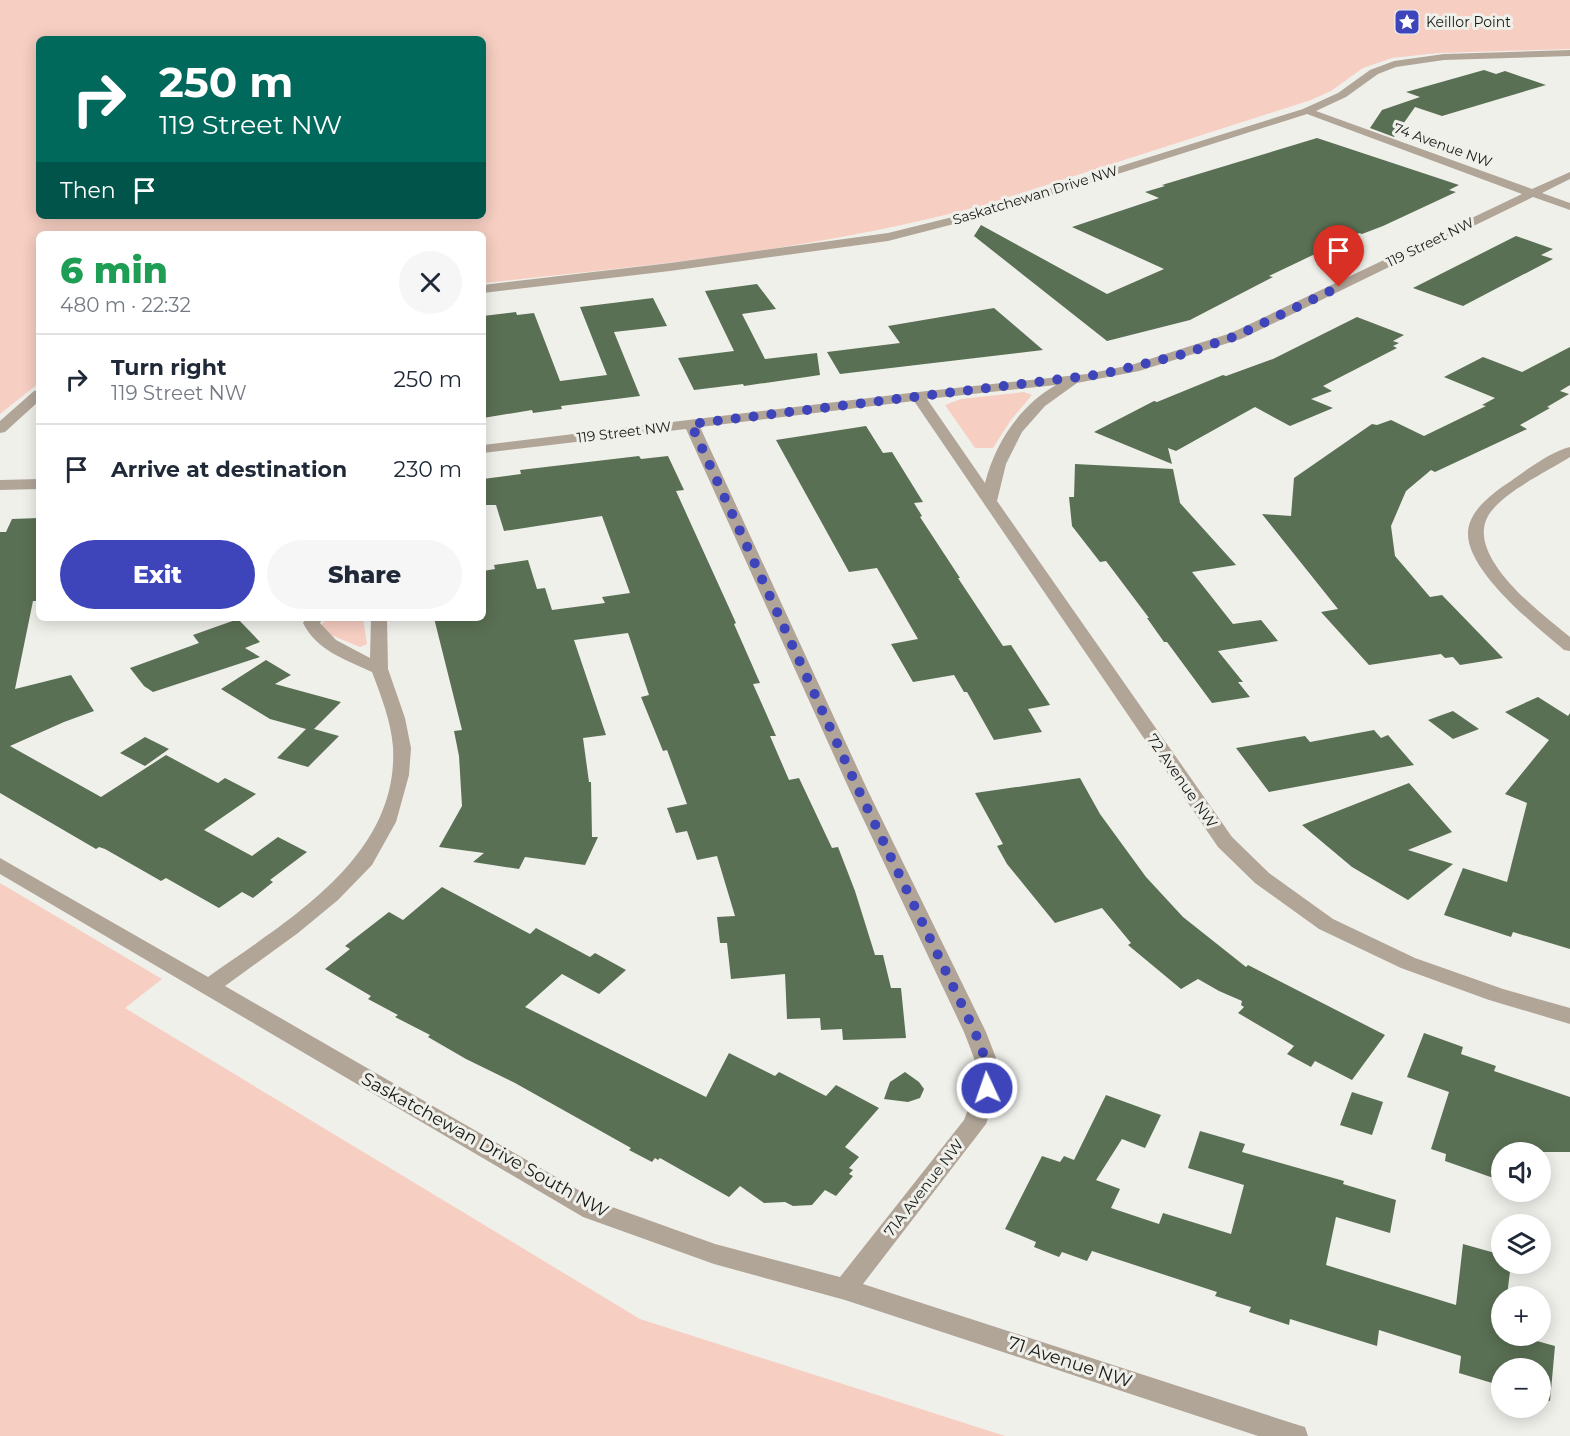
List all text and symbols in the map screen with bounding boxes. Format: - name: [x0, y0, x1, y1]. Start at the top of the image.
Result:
- place icon: Keillor Point: [1392, 7, 1422, 37]
- place label: Keillor Point: [1426, 13, 1511, 31]
- text: 250 m: [159, 56, 293, 108]
- icon: right: [60, 60, 138, 138]
- text: 119 Street NW: [159, 108, 342, 141]
- street label: 74 Avenue NW: [1391, 119, 1495, 171]
- street label: Saskatchewan Drive NW: [950, 161, 1120, 229]
- icon: arrive: [128, 174, 161, 207]
- text: Then: [60, 177, 116, 204]
- street label: 119 Street NW: [1383, 213, 1477, 271]
- pin: [1313, 225, 1364, 287]
- icon: arrive: [1322, 234, 1355, 267]
- text: 6 min: [60, 248, 168, 292]
- button: close: [399, 251, 462, 314]
- text: 480 m · 22:32: [60, 293, 191, 317]
- text: Turn right: [111, 354, 226, 381]
- icon: right: [60, 363, 93, 396]
- text: 250 m: [393, 366, 462, 393]
- text: 119 Street NW: [111, 381, 247, 405]
- street label: 119 Street NW: [576, 417, 673, 447]
- icon: arrive: [60, 453, 93, 486]
- text: Arrive at destination: [111, 456, 347, 483]
- text: 230 m: [393, 456, 462, 483]
- button: Exit: [60, 540, 255, 609]
- button: Share: [267, 540, 462, 609]
- street label: 72 Avenue NW: [1143, 730, 1222, 832]
- position arrow: [955, 1056, 1019, 1120]
- street label: Saskatchewan Drive South NW: [358, 1068, 612, 1222]
- street label: 71A Avenue NW: [880, 1135, 968, 1240]
- map controls: [1491, 1142, 1551, 1418]
- button: sound: [1491, 1142, 1551, 1202]
- button: layers: [1491, 1214, 1551, 1274]
- button: +: [1491, 1286, 1551, 1346]
- street label: 71 Avenue NW: [1005, 1332, 1135, 1392]
- button: −: [1491, 1358, 1551, 1418]

